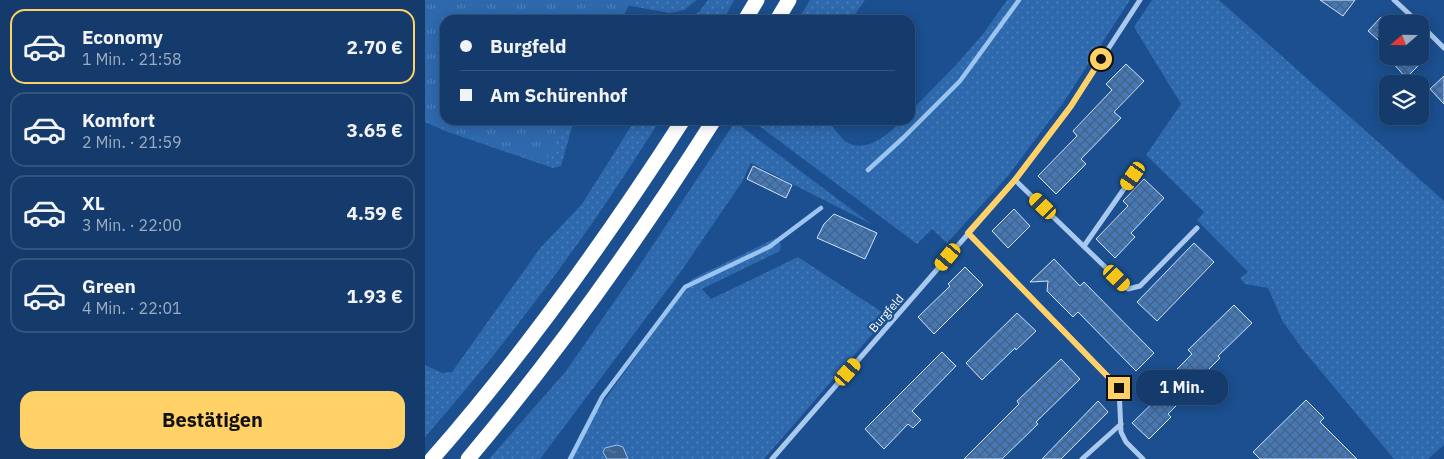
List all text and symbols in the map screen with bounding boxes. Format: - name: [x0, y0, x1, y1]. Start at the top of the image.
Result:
- north arrow: [1379, 15, 1429, 65]
- map controls: [1379, 15, 1429, 125]
- icon: car: [22, 24, 67, 69]
- text: Economy: [82, 25, 163, 49]
- text: Burgfeld: [490, 34, 567, 58]
- text: 2.70 €: [347, 35, 403, 59]
- route start: [1090, 48, 1112, 70]
- text: 1 Min. · 21:58: [82, 49, 182, 69]
- button: layers: [1379, 75, 1429, 125]
- text: Am Schürenhof: [490, 83, 627, 107]
- icon: car: [22, 107, 67, 152]
- text: Komfort: [82, 108, 155, 132]
- text: 3.65 €: [347, 118, 403, 142]
- text: 2 Min. · 21:59: [82, 132, 182, 152]
- car: [1118, 159, 1147, 193]
- icon: car: [22, 190, 67, 235]
- car: [1027, 190, 1059, 222]
- text: XL: [82, 191, 105, 215]
- text: 4.59 €: [347, 201, 403, 225]
- text: 3 Min. · 22:00: [82, 215, 182, 235]
- car: [932, 241, 963, 273]
- car: [1101, 262, 1133, 294]
- icon: car: [22, 273, 67, 318]
- text: Green: [82, 274, 136, 298]
- text: 1.93 €: [347, 284, 403, 308]
- street label: Burgfeld: [865, 291, 907, 335]
- text: 4 Min. · 22:01: [82, 298, 182, 318]
- car: [832, 356, 863, 388]
- callout: 1 Min.: [1137, 370, 1229, 406]
- route end: [1108, 377, 1130, 399]
- text: 1 Min.: [1159, 377, 1205, 397]
- button: Bestätigen: [20, 391, 405, 449]

